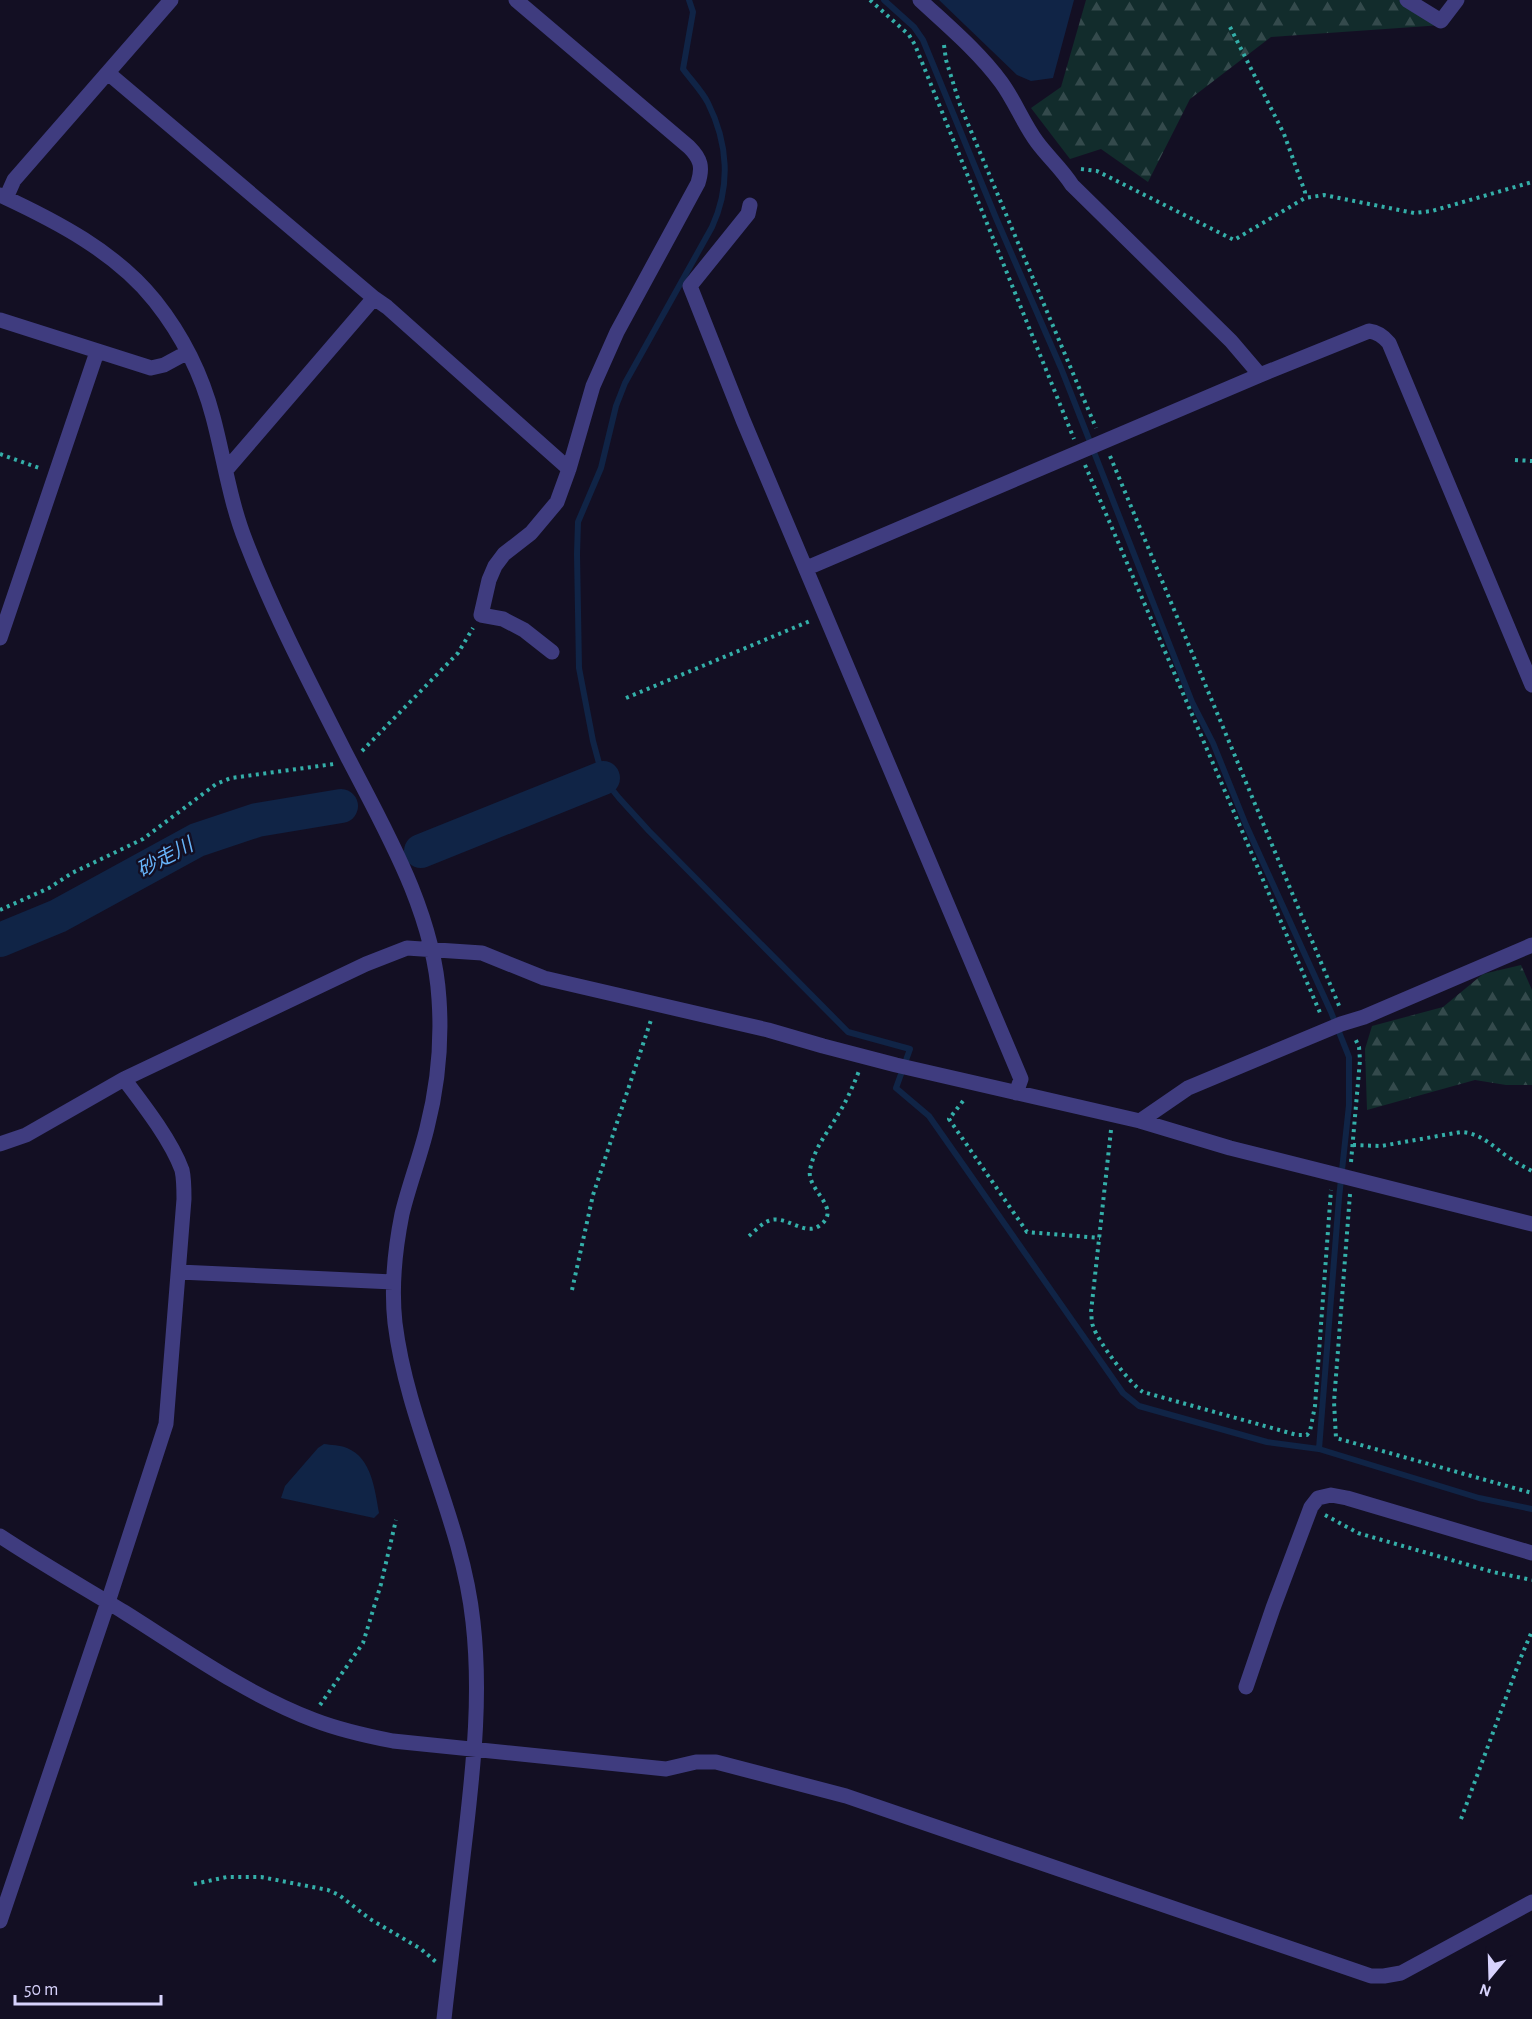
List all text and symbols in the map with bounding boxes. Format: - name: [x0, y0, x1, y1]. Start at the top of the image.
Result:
- water label: 砂走川: [133, 833, 198, 881]
- north arrow: [1460, 1947, 1520, 2007]
- scale bar: [15, 1968, 160, 2006]
- text: 50 m: [24, 1981, 58, 1999]
- text: N: [1478, 1981, 1493, 2000]

